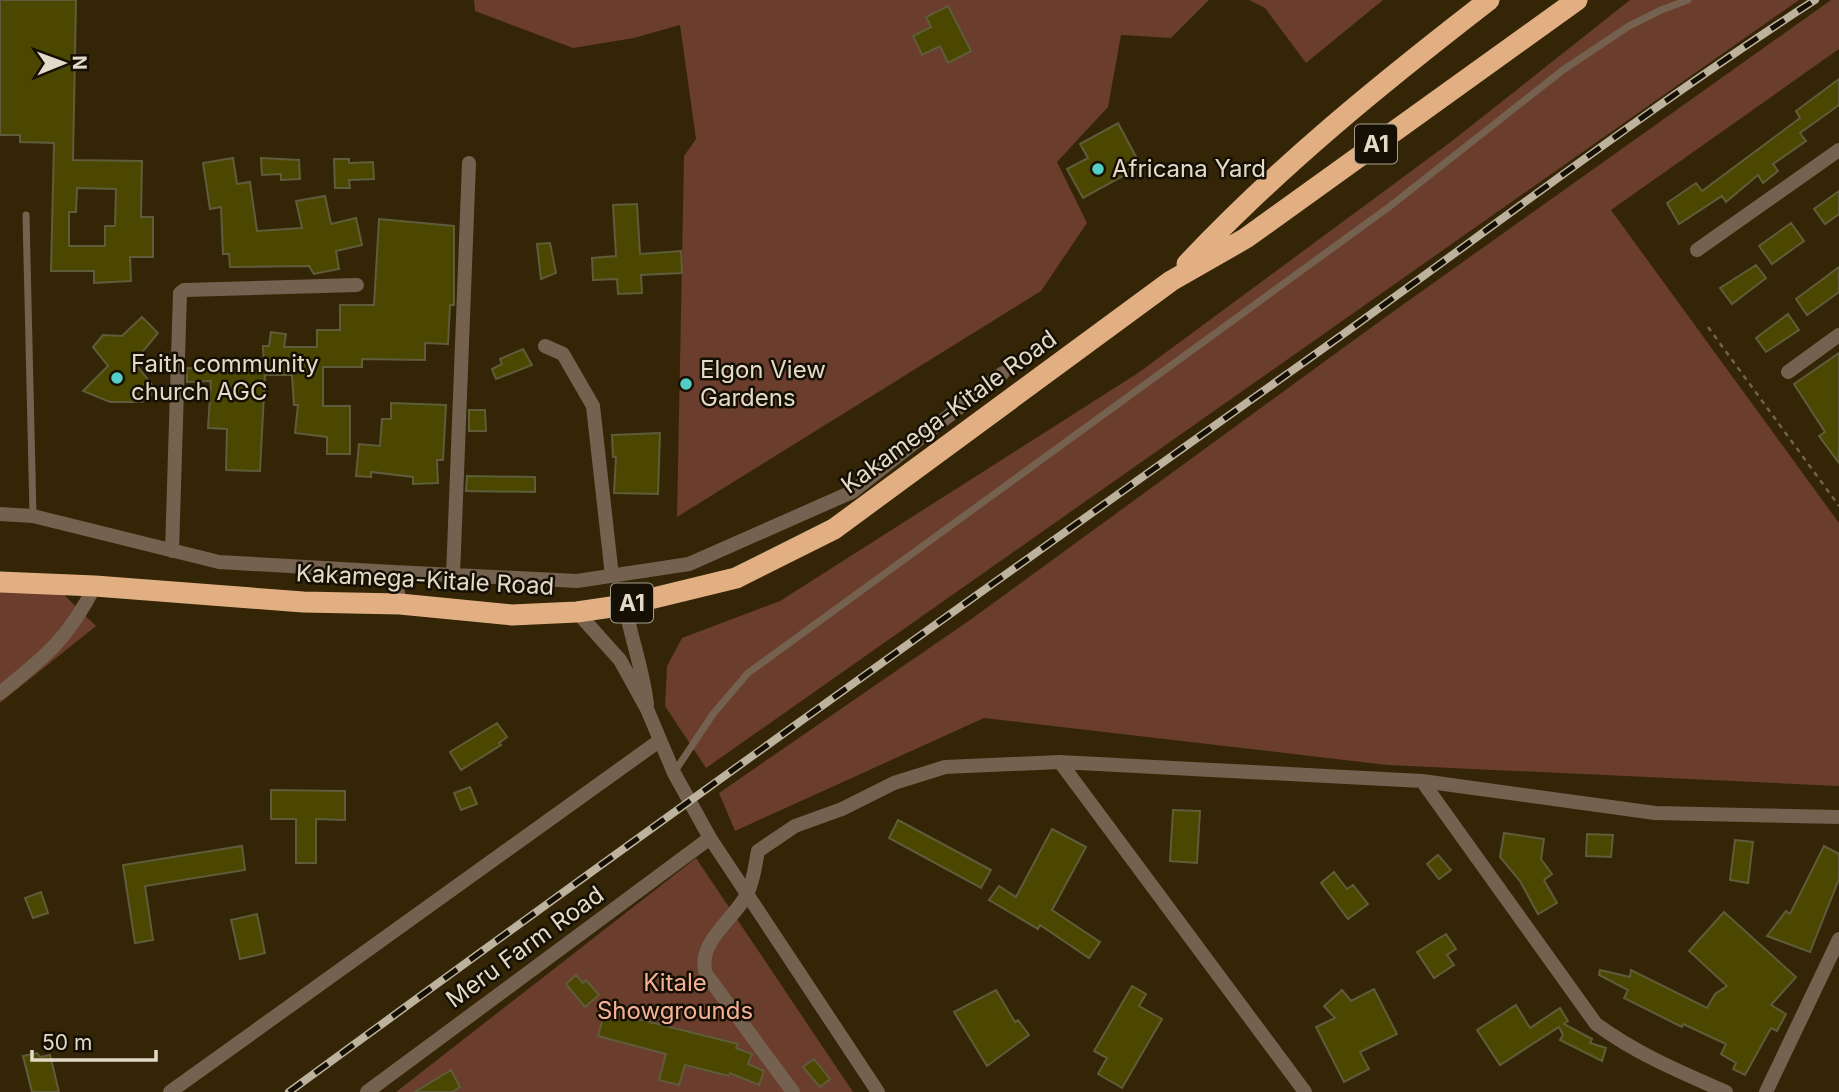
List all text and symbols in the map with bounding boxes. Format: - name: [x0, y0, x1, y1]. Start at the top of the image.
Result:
- north arrow: [28, 28, 98, 98]
- text: N: [68, 55, 91, 70]
- road number: A1: [1355, 125, 1397, 164]
- place label: Africana Yard: [1112, 154, 1266, 183]
- marker: Africana Yard: [1090, 161, 1106, 177]
- street label: Kakamega-Kitale Road: [836, 324, 1062, 499]
- place label: Faith community church AGC: [131, 349, 319, 406]
- place label: Elgon View Gardens: [700, 355, 826, 412]
- marker: Faith community church AGC: [109, 370, 125, 386]
- marker: Elgon View Gardens: [678, 376, 694, 392]
- street label: Kakamega-Kitale Road: [295, 558, 555, 601]
- road number: A1: [611, 583, 653, 622]
- street label: Meru Farm Road: [440, 880, 609, 1014]
- park label: Kitale Showgrounds: [597, 968, 753, 1025]
- scale bar: [32, 1018, 156, 1062]
- text: 50 m: [42, 1030, 92, 1055]

